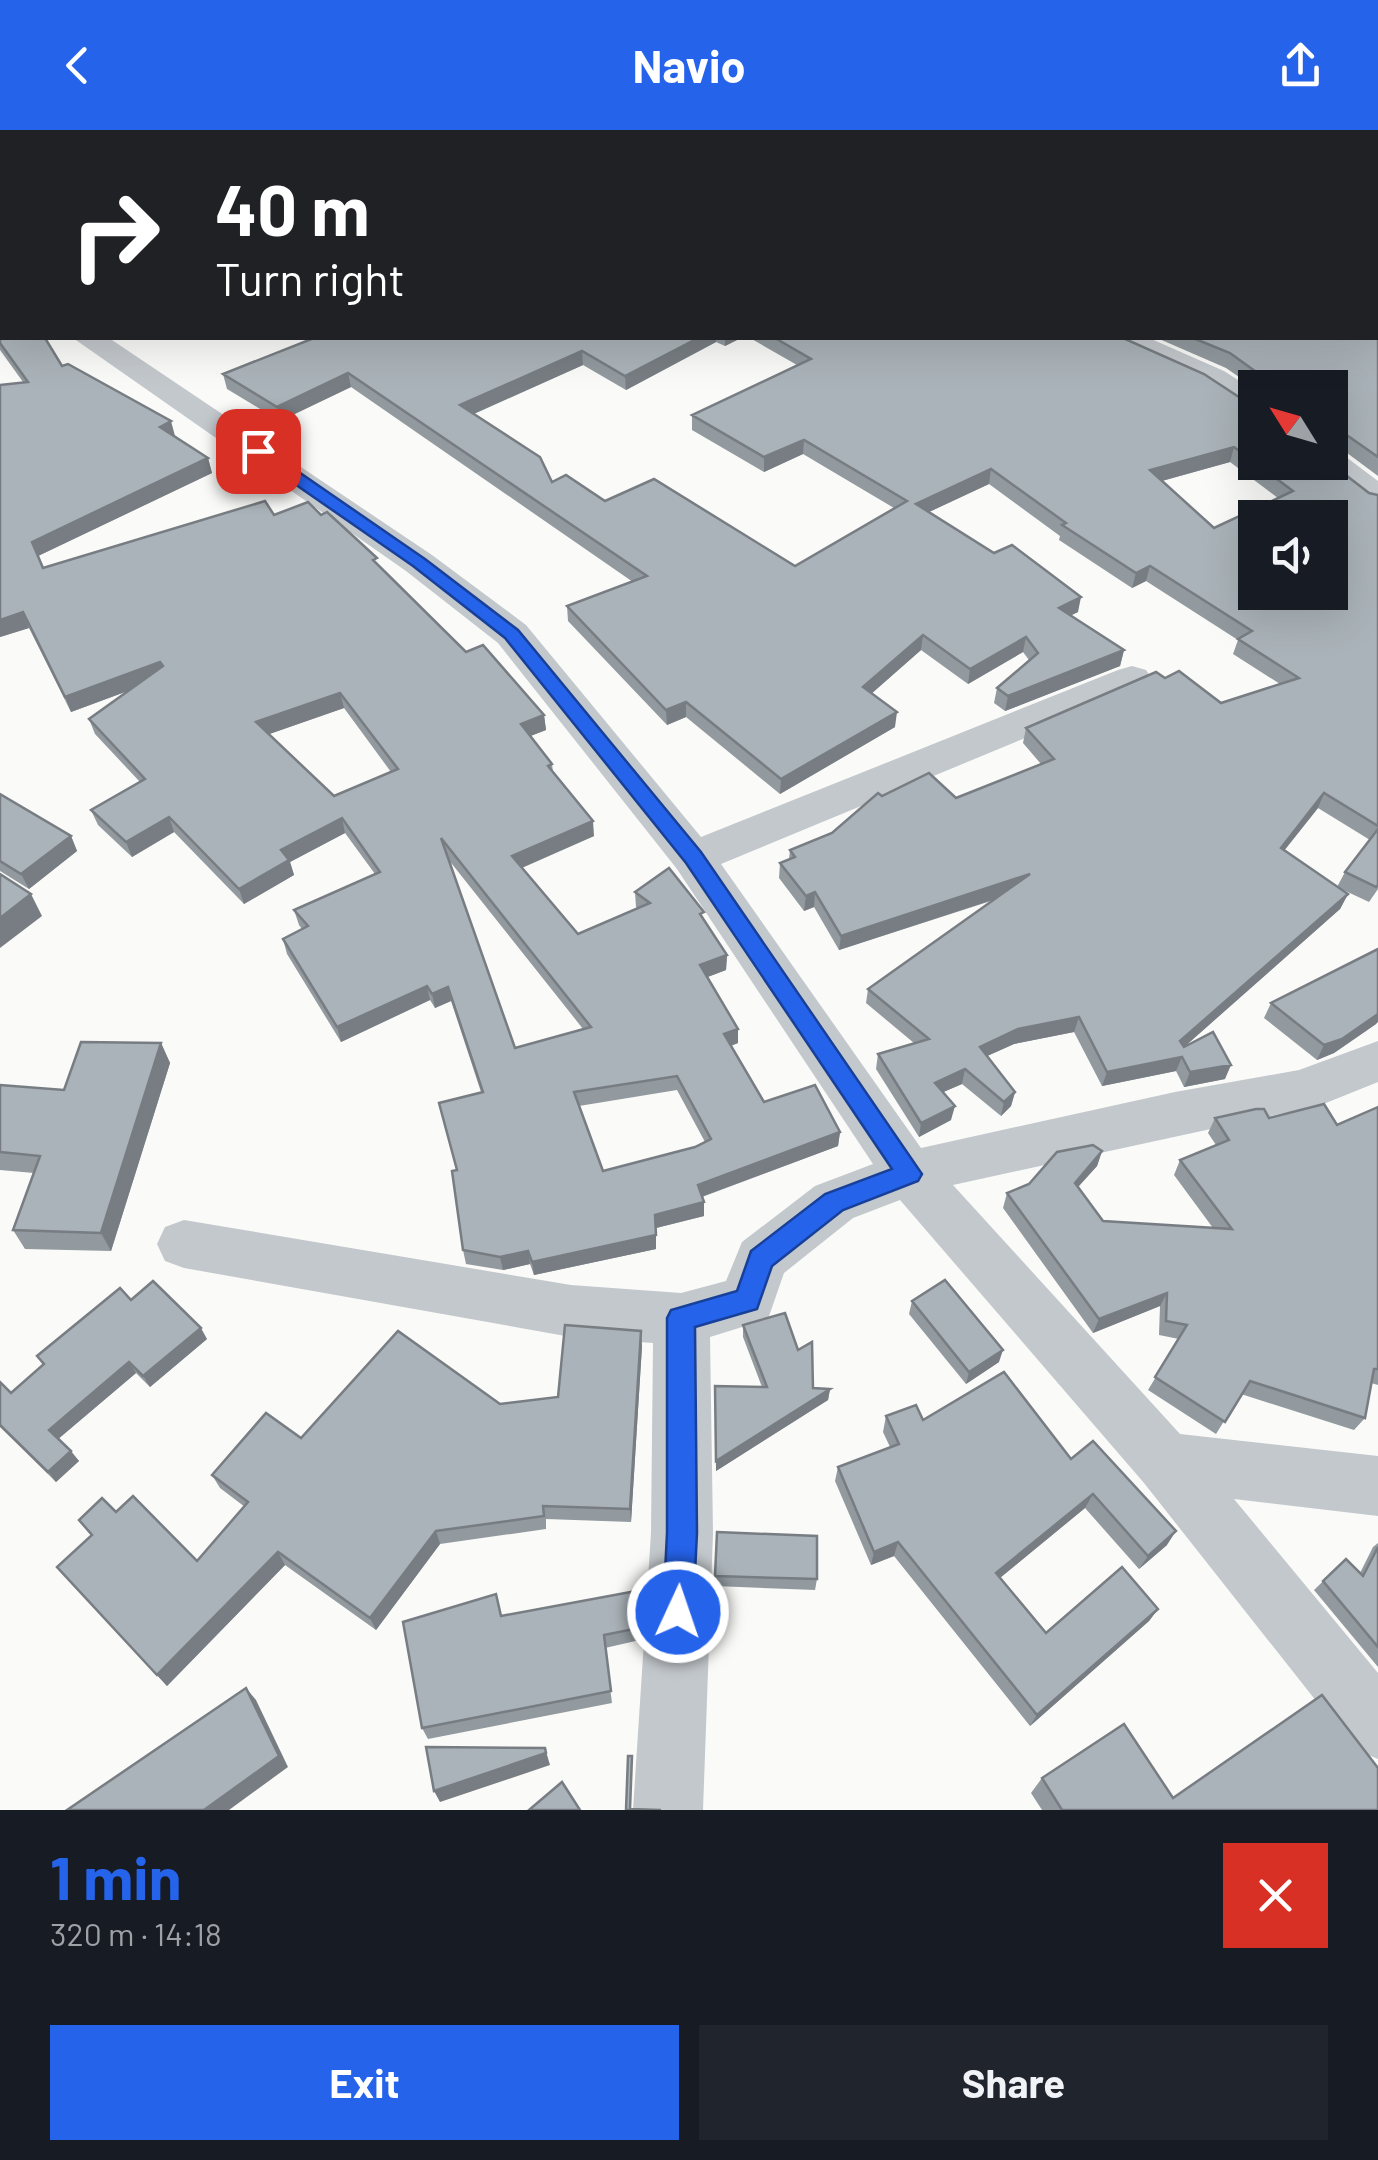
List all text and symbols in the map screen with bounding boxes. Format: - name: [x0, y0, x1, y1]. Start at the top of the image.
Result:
- icon: back: [50, 38, 105, 93]
- text: Navio: [633, 38, 746, 92]
- icon: share: [1273, 38, 1328, 93]
- text: 40 m: [215, 166, 370, 250]
- icon: right: [50, 170, 180, 300]
- text: Turn right: [215, 251, 405, 305]
- north arrow: [1238, 370, 1348, 480]
- map controls: [1238, 370, 1348, 610]
- pin: [216, 409, 301, 494]
- icon: arrive: [231, 424, 286, 479]
- button: sound: [1238, 500, 1348, 610]
- position arrow: [626, 1560, 730, 1664]
- text: 1 min: [50, 1840, 181, 1912]
- button: close: [1223, 1843, 1328, 1948]
- text: 320 m · 14:18: [50, 1914, 222, 1952]
- button: Exit: [50, 2025, 679, 2140]
- button: Share: [699, 2025, 1328, 2140]

